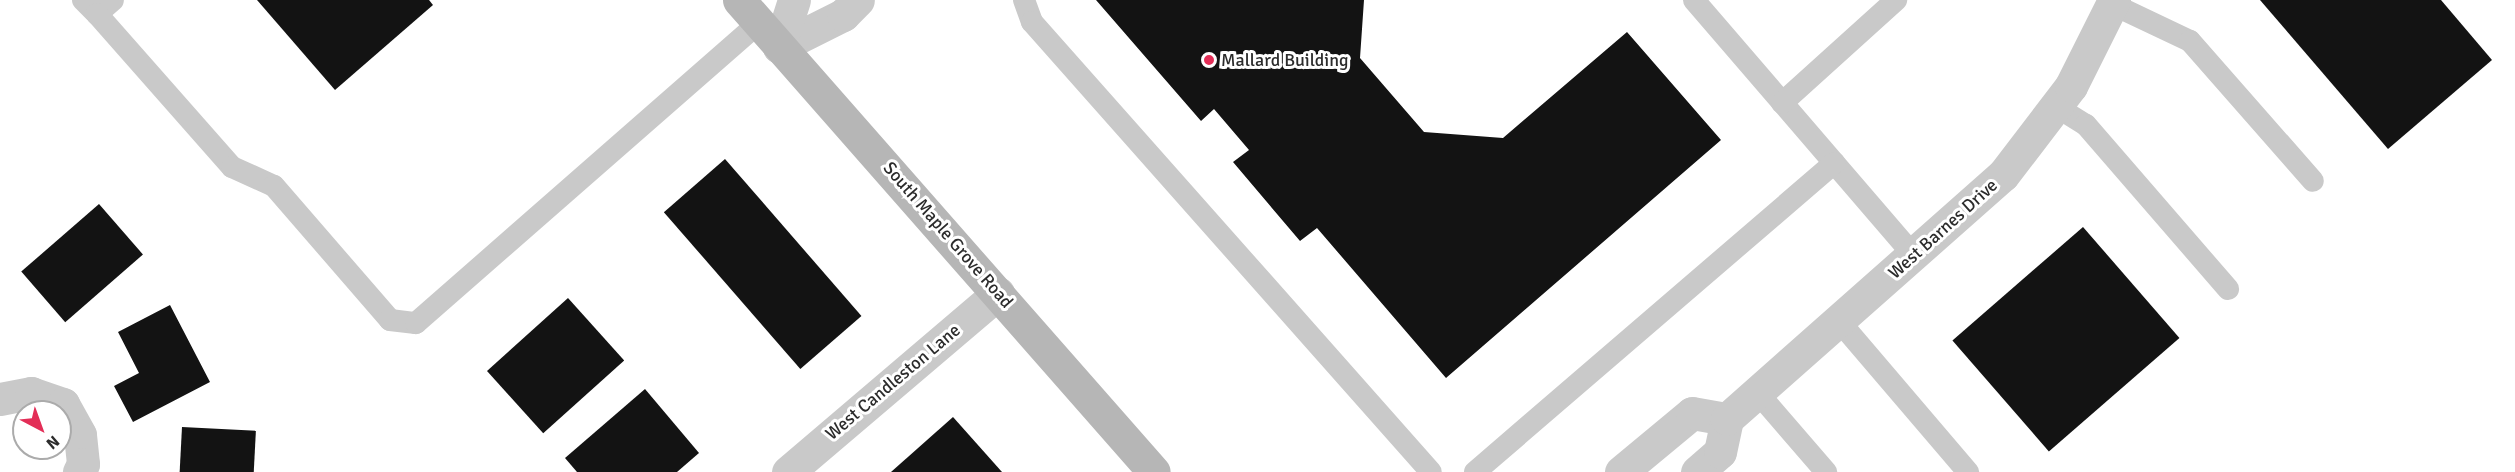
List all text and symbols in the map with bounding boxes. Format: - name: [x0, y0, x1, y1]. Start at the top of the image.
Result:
- place label: Mallard Building: [1221, 49, 1349, 71]
- marker: Mallard Building: [1202, 53, 1216, 67]
- street label: South Maple Grove Road: [879, 157, 1017, 313]
- street label: West Barnes Drive: [1884, 174, 2002, 284]
- street label: West Candleston Lane: [821, 319, 965, 445]
- north arrow: [12, 400, 72, 460]
- text: N: [42, 431, 63, 453]

